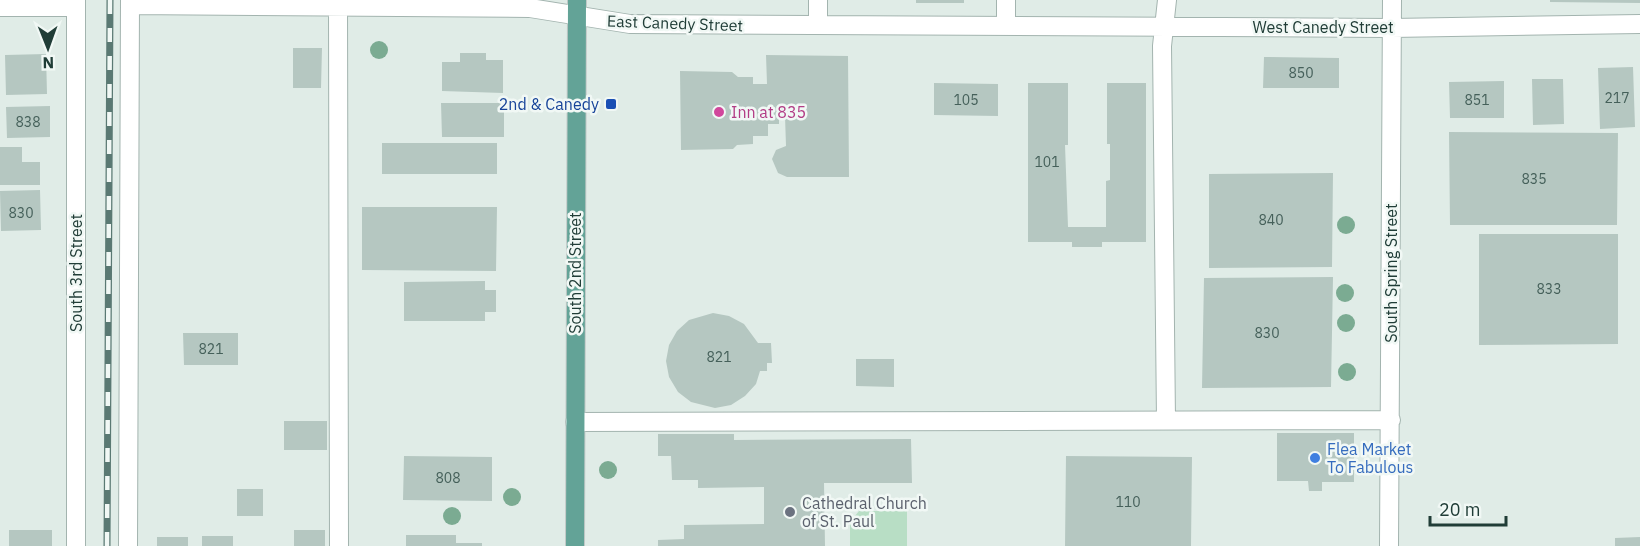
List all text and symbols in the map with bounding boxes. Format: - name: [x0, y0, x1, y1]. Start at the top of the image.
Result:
- street label: East Canedy Street: [607, 11, 743, 35]
- street label: West Canedy Street: [1252, 17, 1394, 37]
- north arrow: [18, 18, 78, 78]
- text: N: [42, 53, 54, 73]
- house number: 850: [1288, 64, 1314, 82]
- house number: 217: [1604, 89, 1630, 107]
- house number: 105: [953, 91, 979, 109]
- house number: 851: [1464, 91, 1490, 109]
- place label: 2nd & Canedy: [499, 94, 599, 114]
- marker: 2nd & Canedy: [604, 97, 618, 111]
- place label: Inn at 835: [731, 102, 806, 122]
- marker: Inn at 835: [712, 105, 726, 119]
- house number: 838: [15, 113, 41, 131]
- house number: 101: [1034, 153, 1060, 171]
- house number: 835: [1521, 170, 1547, 188]
- street label: South Spring Street: [1381, 203, 1401, 343]
- house number: 830: [8, 204, 34, 222]
- house number: 840: [1258, 211, 1284, 229]
- street label: South 2nd Street: [565, 212, 585, 334]
- street label: South 3rd Street: [66, 214, 86, 332]
- house number: 833: [1536, 280, 1562, 298]
- house number: 830: [1254, 324, 1280, 342]
- house number: 821: [198, 340, 224, 358]
- house number: 821: [706, 348, 732, 366]
- place label: Flea Market To Fabulous: [1327, 439, 1413, 477]
- marker: Flea Market To Fabulous: [1308, 451, 1322, 465]
- house number: 808: [435, 469, 461, 487]
- scale bar: [1430, 489, 1506, 527]
- place label: Cathedral Church of St. Paul: [802, 493, 927, 531]
- house number: 110: [1115, 493, 1141, 511]
- text: 20 m: [1439, 498, 1481, 521]
- marker: Cathedral Church of St. Paul: [783, 505, 797, 519]

